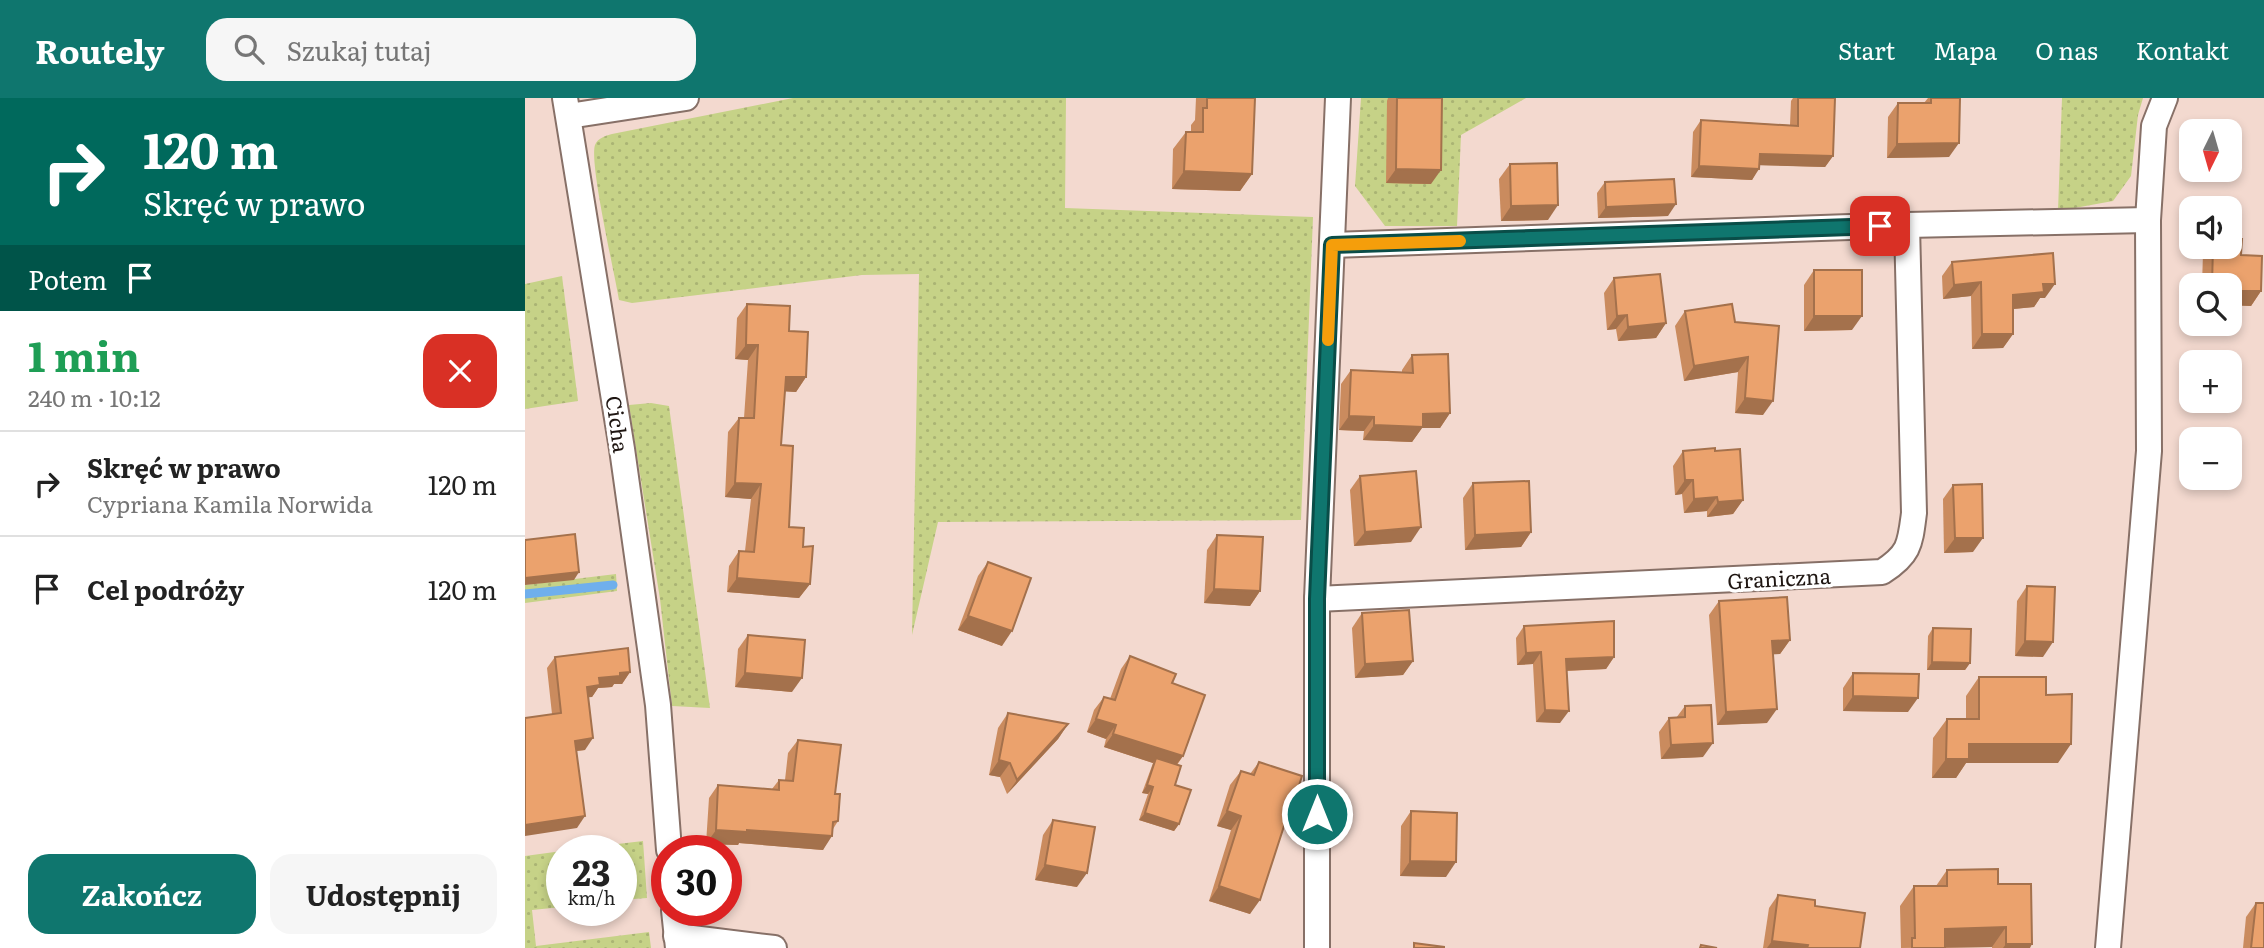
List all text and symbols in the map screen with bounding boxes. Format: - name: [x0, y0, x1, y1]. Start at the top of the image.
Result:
- search box: [206, 18, 696, 81]
- text: Routely: [35, 25, 164, 74]
- icon: search: [230, 30, 268, 68]
- text: Szukaj tutaj: [286, 30, 432, 69]
- text: Start: [1838, 32, 1895, 67]
- text: Mapa: [1933, 32, 1997, 67]
- text: O nas: [2035, 32, 2098, 67]
- text: Kontakt: [2136, 32, 2229, 67]
- text: 120 m: [143, 111, 278, 184]
- north arrow: [2179, 119, 2242, 182]
- map controls: [2179, 119, 2242, 490]
- icon: right: [28, 126, 119, 217]
- text: Skręć w prawo: [143, 178, 366, 226]
- pin: [1850, 196, 1910, 256]
- button: sound: [2179, 196, 2242, 259]
- icon: arrive: [1861, 207, 1899, 245]
- text: Potem: [28, 259, 107, 298]
- icon: arrive: [121, 259, 159, 297]
- button: search: [2179, 273, 2242, 336]
- text: 1 min: [28, 323, 140, 385]
- button: close: [423, 334, 497, 408]
- button: +: [2179, 350, 2242, 413]
- text: 240 m · 10:12: [28, 380, 161, 414]
- street label: Cicha: [600, 394, 638, 455]
- button: −: [2179, 427, 2242, 490]
- text: Skręć w prawo: [87, 447, 281, 486]
- text: 120 m: [428, 464, 497, 503]
- icon: right: [28, 465, 66, 503]
- text: Cypriana Kamila Norwida: [87, 486, 373, 520]
- street label: Graniczna: [1726, 559, 1832, 595]
- text: Cel podróży: [87, 569, 244, 608]
- text: 120 m: [428, 569, 497, 608]
- icon: arrive: [28, 570, 66, 608]
- position arrow: [1280, 777, 1354, 851]
- speed limit sign: 30: [651, 835, 742, 926]
- text: 23: [572, 845, 611, 897]
- button: Zakończ: [28, 854, 256, 934]
- button: Udostępnij: [270, 854, 497, 934]
- text: km/h: [568, 884, 615, 911]

